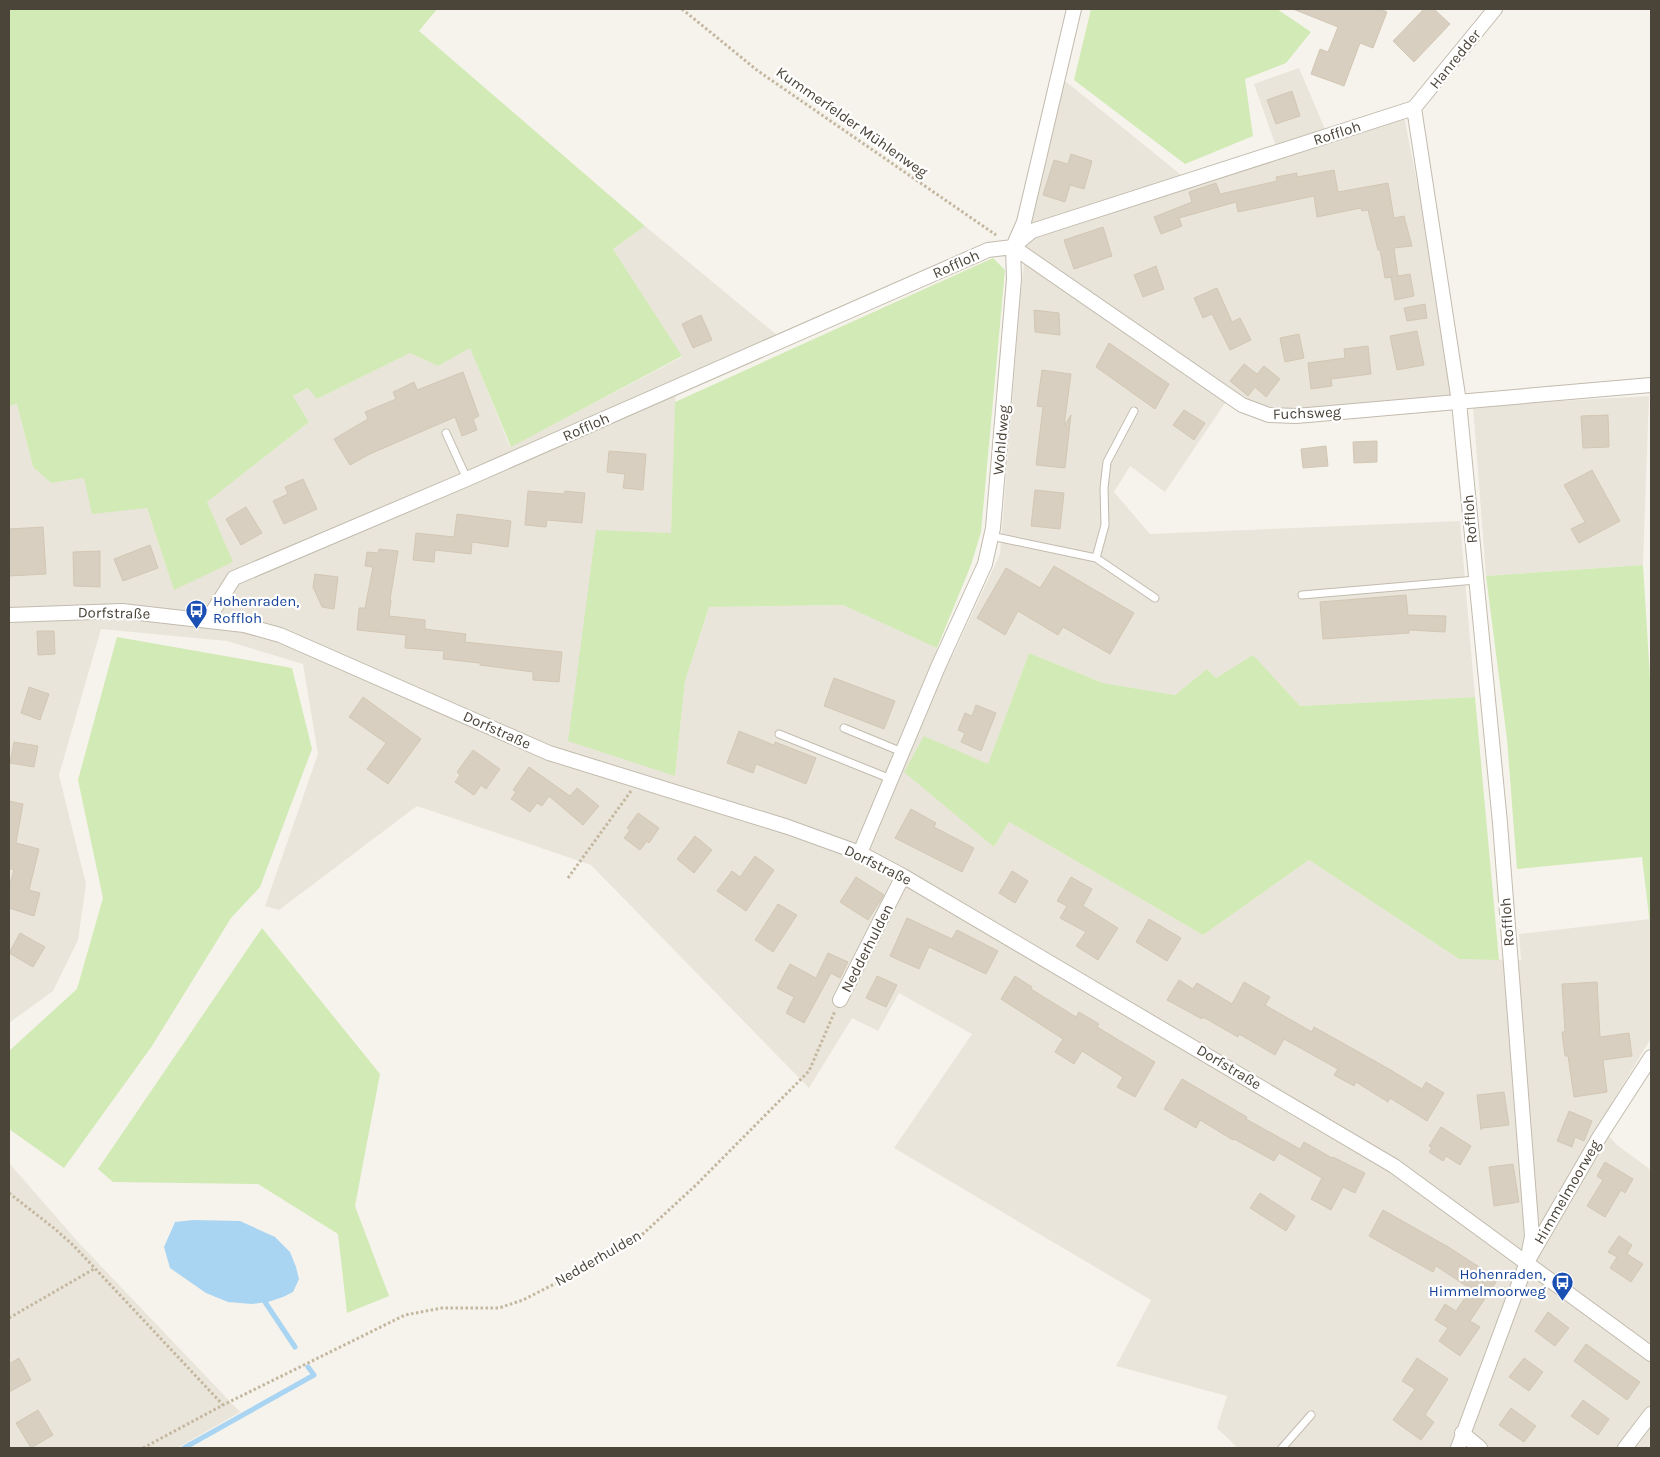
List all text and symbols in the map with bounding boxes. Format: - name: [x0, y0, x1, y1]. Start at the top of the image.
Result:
- street label: Hanredder: [1426, 25, 1485, 92]
- street label: Kummerfelder Mühlenweg: [773, 63, 932, 182]
- street label: Roffloh: [1311, 117, 1363, 149]
- street label: Roffloh: [930, 246, 982, 282]
- street label: Fuchsweg: [1273, 403, 1342, 423]
- street label: Wohldweg: [989, 404, 1013, 476]
- street label: Roffloh: [560, 409, 612, 445]
- street label: Roffloh: [1459, 494, 1481, 544]
- place label: Hohenraden, Roffloh: [213, 592, 300, 627]
- bus stop icon: Hohenraden, Roffloh: [185, 598, 209, 629]
- street label: Dorfstraße: [78, 603, 150, 623]
- street label: Dorfstraße: [460, 707, 534, 753]
- street label: Dorfstraße: [842, 841, 914, 889]
- street label: Roffloh: [1496, 897, 1518, 947]
- street label: Nedderhulden: [837, 901, 897, 995]
- street label: Dorfstraße: [1193, 1041, 1265, 1093]
- street label: Himmelmoorweg: [1530, 1136, 1604, 1247]
- street label: Nedderhulden: [552, 1226, 644, 1290]
- place label: Hohenraden, Himmelmoorweg: [1429, 1265, 1547, 1300]
- bus stop icon: Hohenraden, Himmelmoorweg: [1550, 1271, 1574, 1302]

